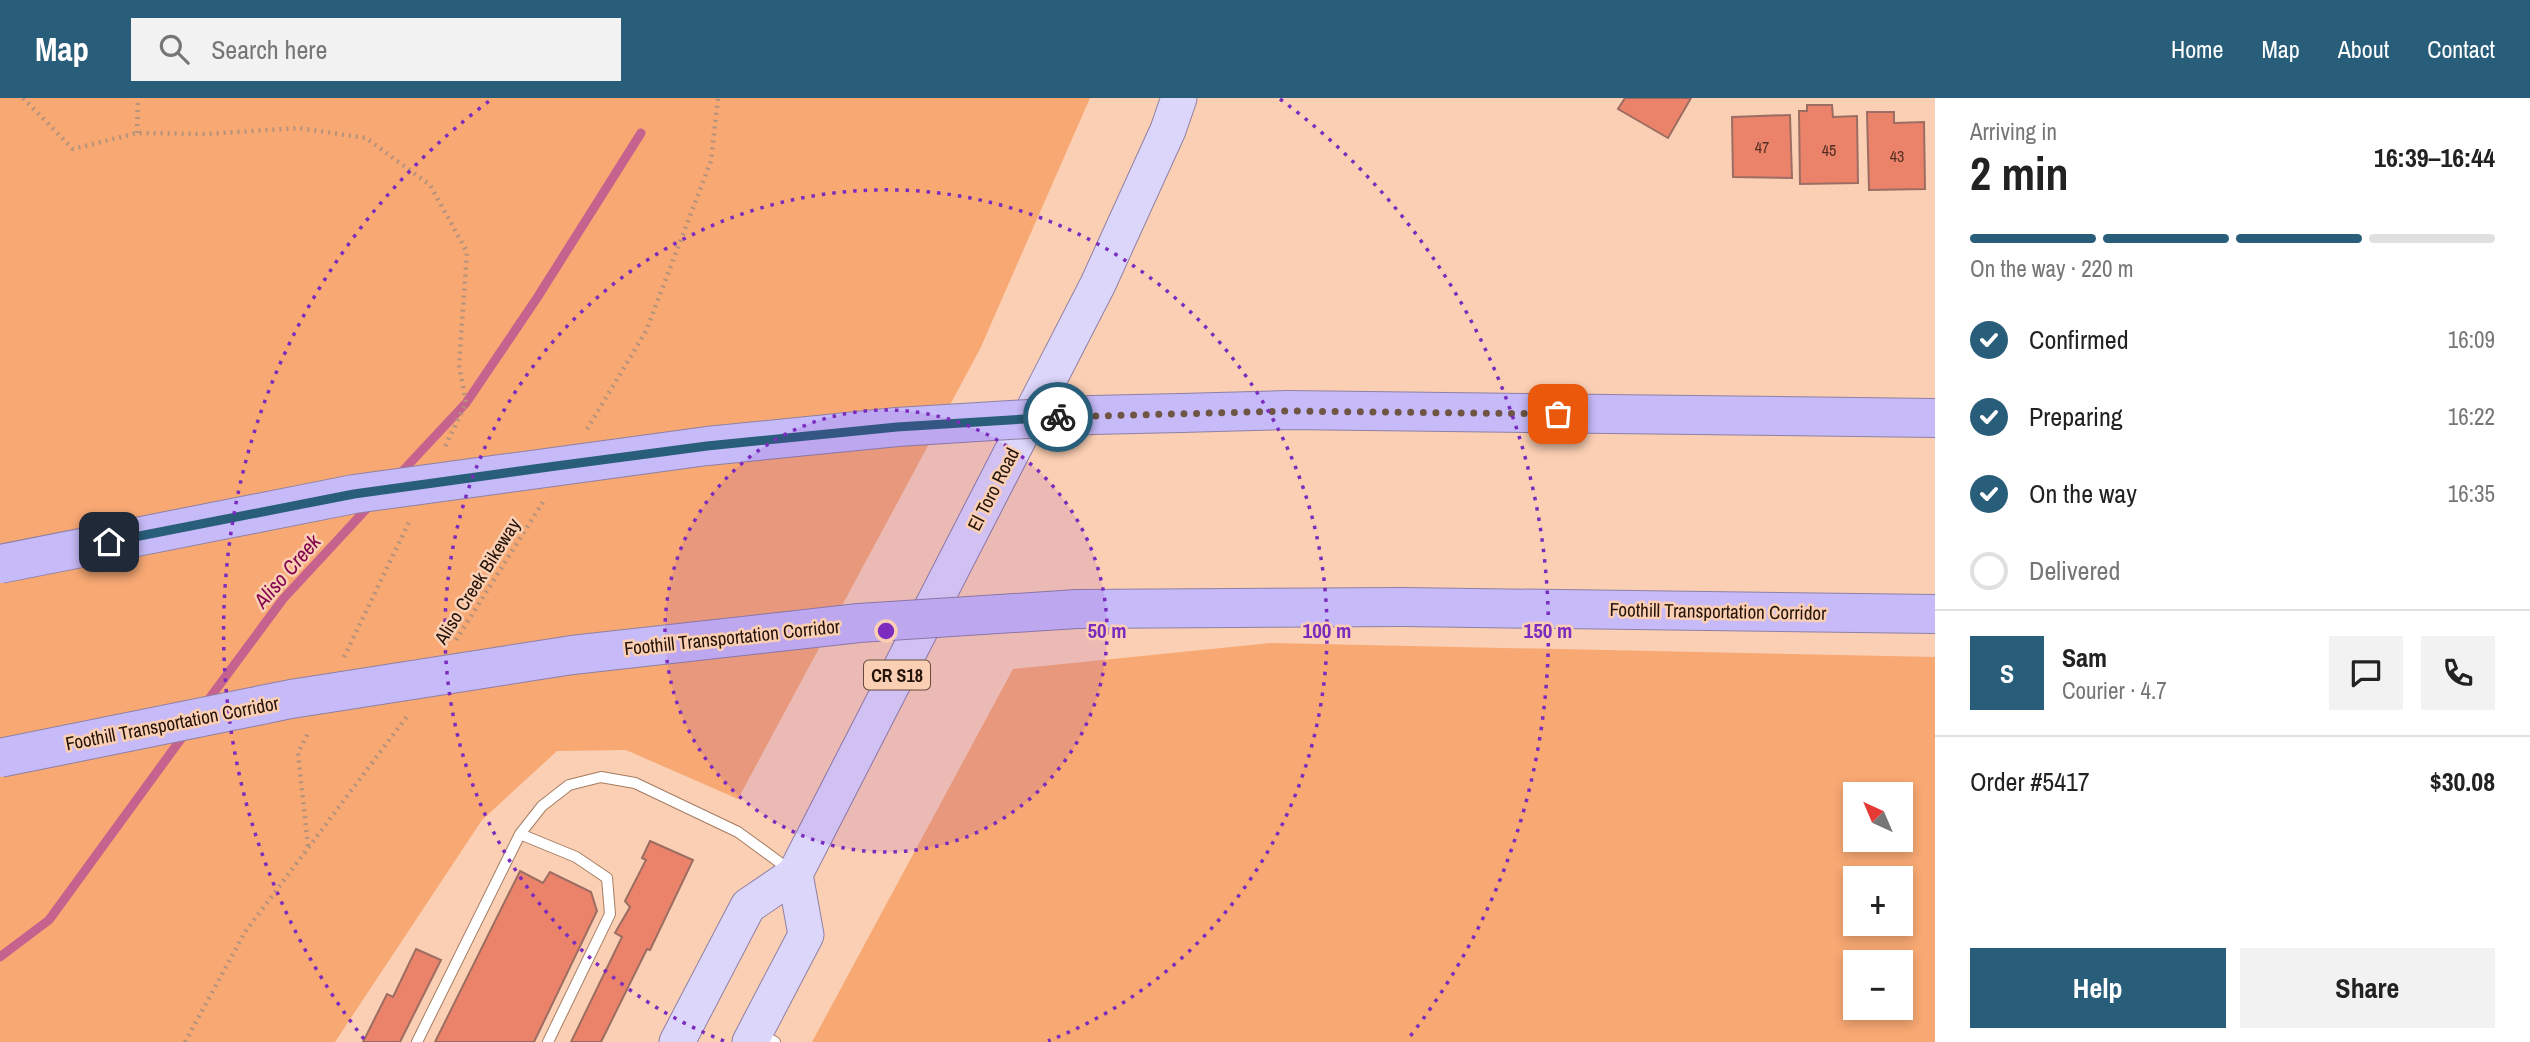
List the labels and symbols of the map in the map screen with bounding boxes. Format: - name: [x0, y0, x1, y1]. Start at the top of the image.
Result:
- house number: 47: [1755, 136, 1769, 158]
- house number: 45: [1822, 139, 1836, 161]
- house number: 43: [1890, 145, 1904, 167]
- courier: [1023, 382, 1093, 452]
- pin: [1528, 384, 1588, 444]
- street label: El Toro Road: [961, 443, 1025, 535]
- pin: [79, 512, 139, 572]
- street label: Aliso Creek Bikeway: [427, 513, 526, 650]
- water label: Aliso Creek: [246, 527, 328, 615]
- street label: Foothill Transportation Corridor: [1609, 596, 1827, 626]
- street label: Foothill Transportation Corridor: [623, 613, 842, 661]
- text: 50 m: [1087, 616, 1127, 645]
- text: 100 m: [1303, 616, 1351, 645]
- text: 150 m: [1524, 616, 1572, 645]
- centre of rings: [874, 619, 898, 643]
- road number: CR S18: [864, 660, 930, 690]
- street label: Foothill Transportation Corridor: [63, 689, 282, 756]
- north arrow: [1843, 782, 1913, 852]

